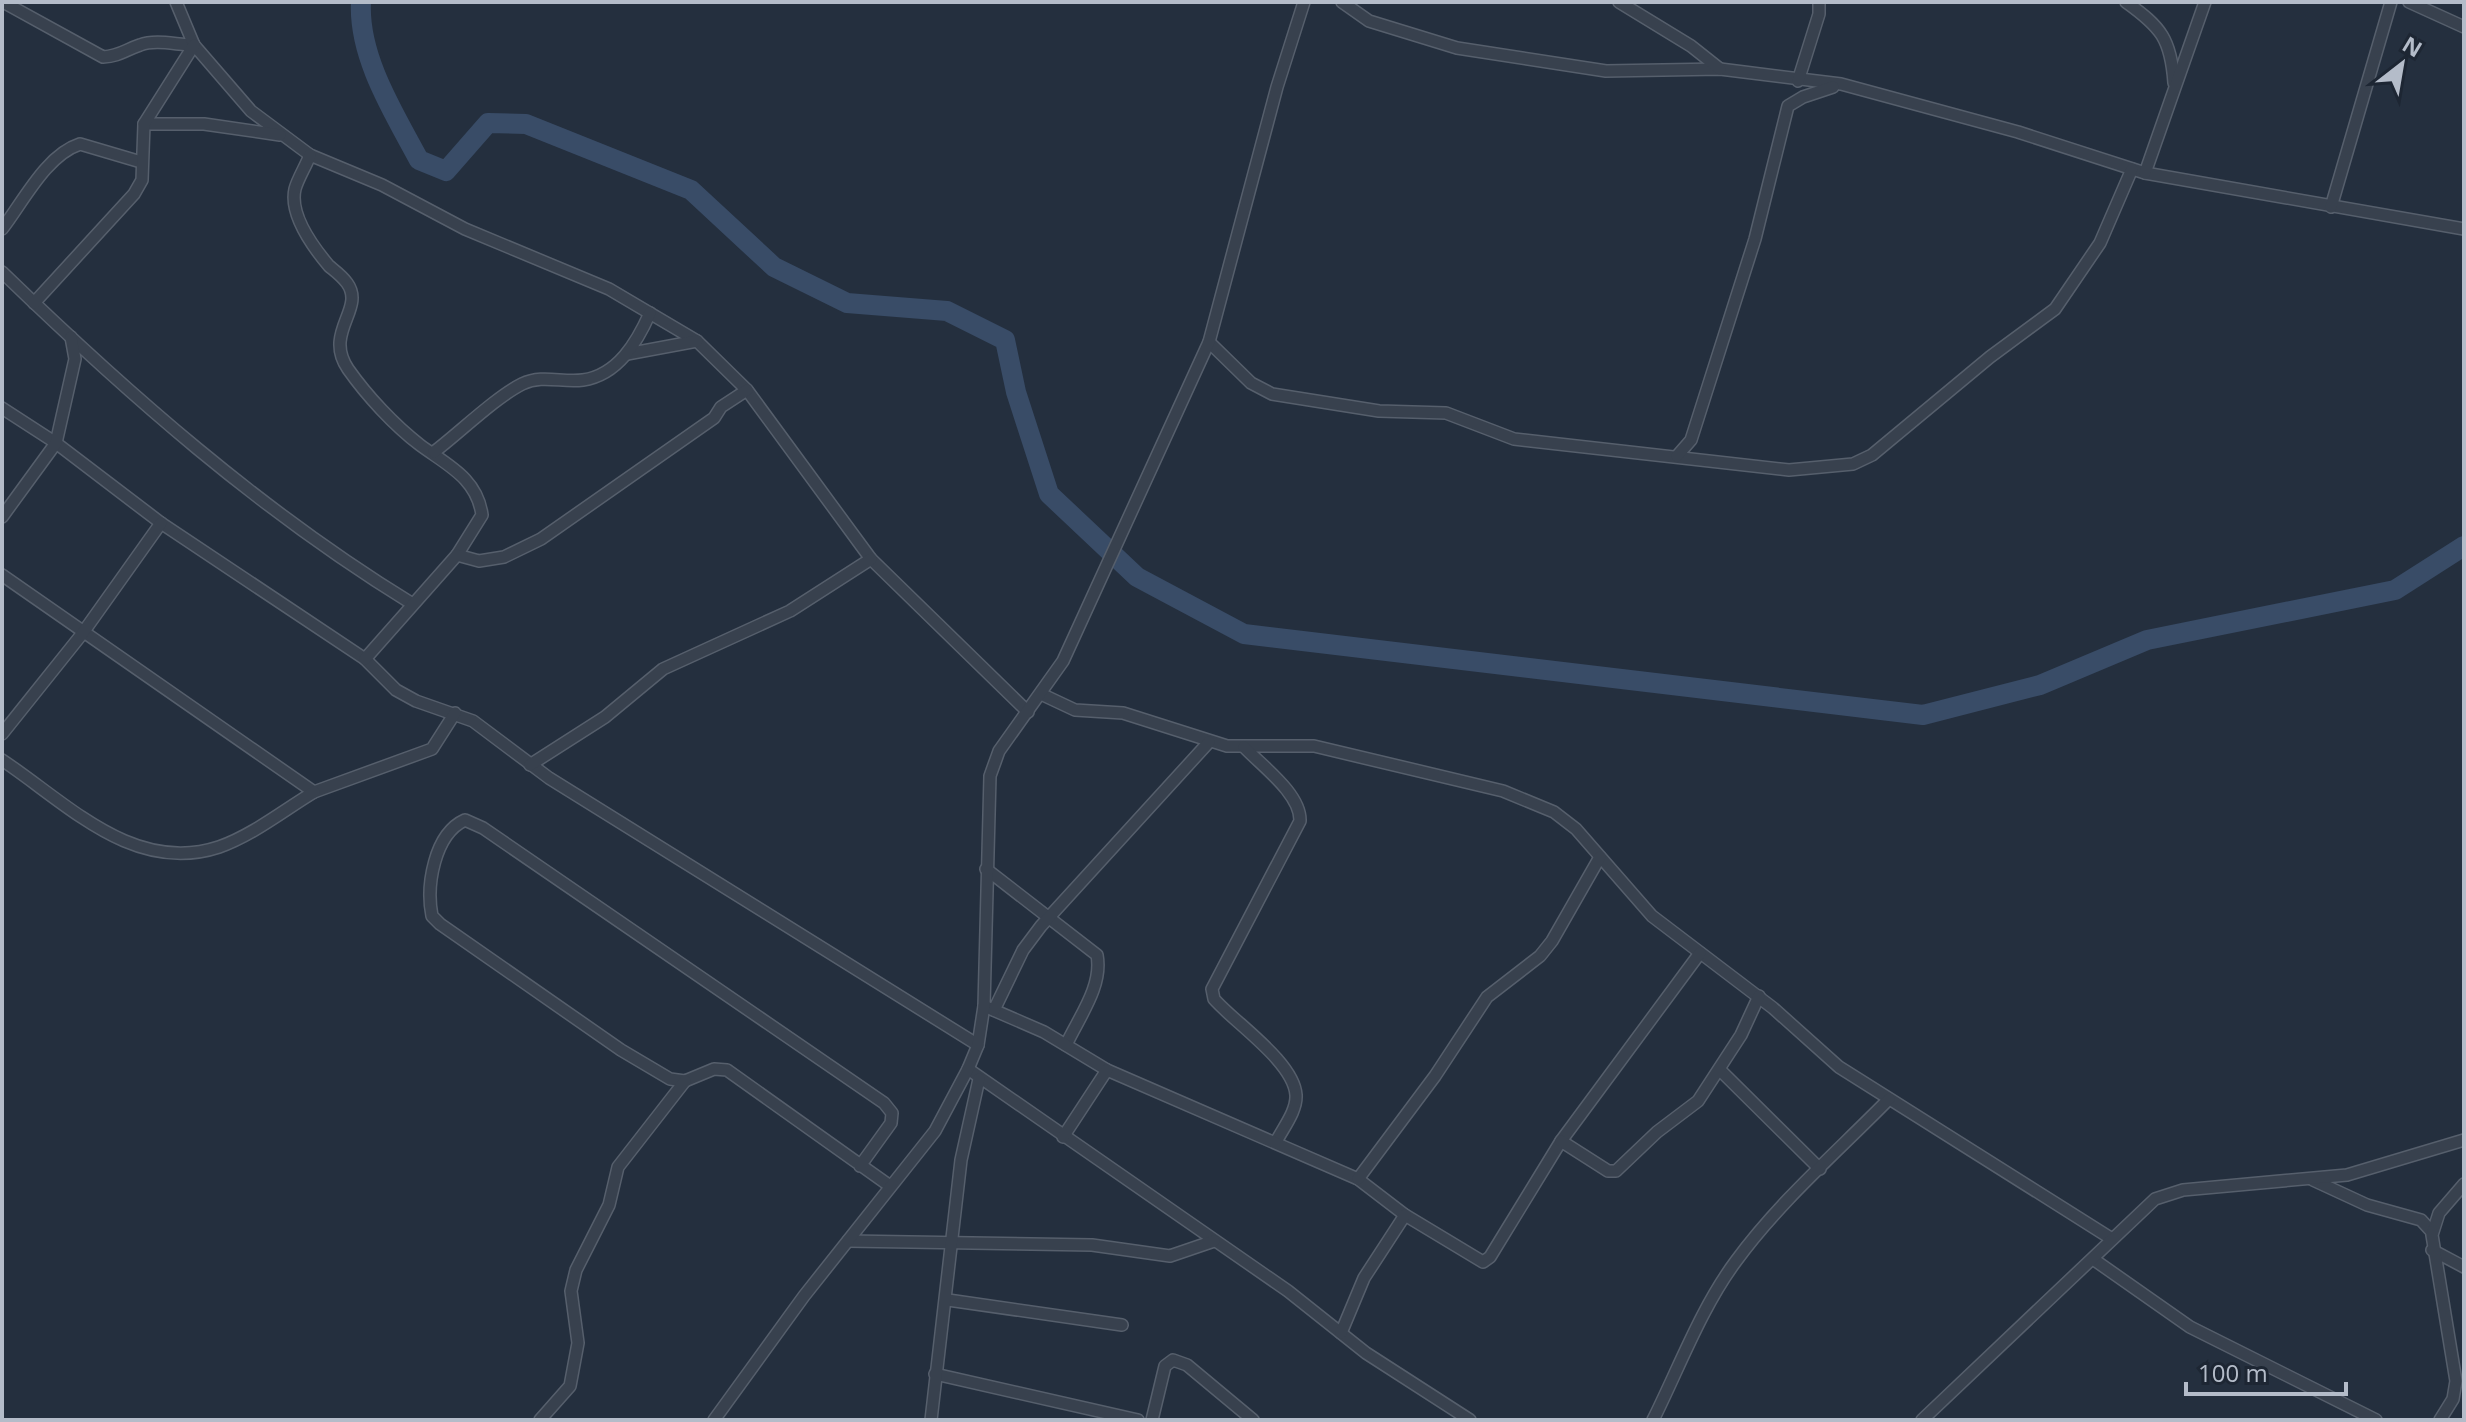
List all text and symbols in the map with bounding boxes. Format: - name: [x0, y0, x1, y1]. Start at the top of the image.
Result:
- north arrow: [2362, 24, 2442, 104]
- text: N: [2397, 29, 2428, 63]
- scale bar: [2186, 1346, 2346, 1396]
- text: 100 m: [2198, 1356, 2268, 1389]

